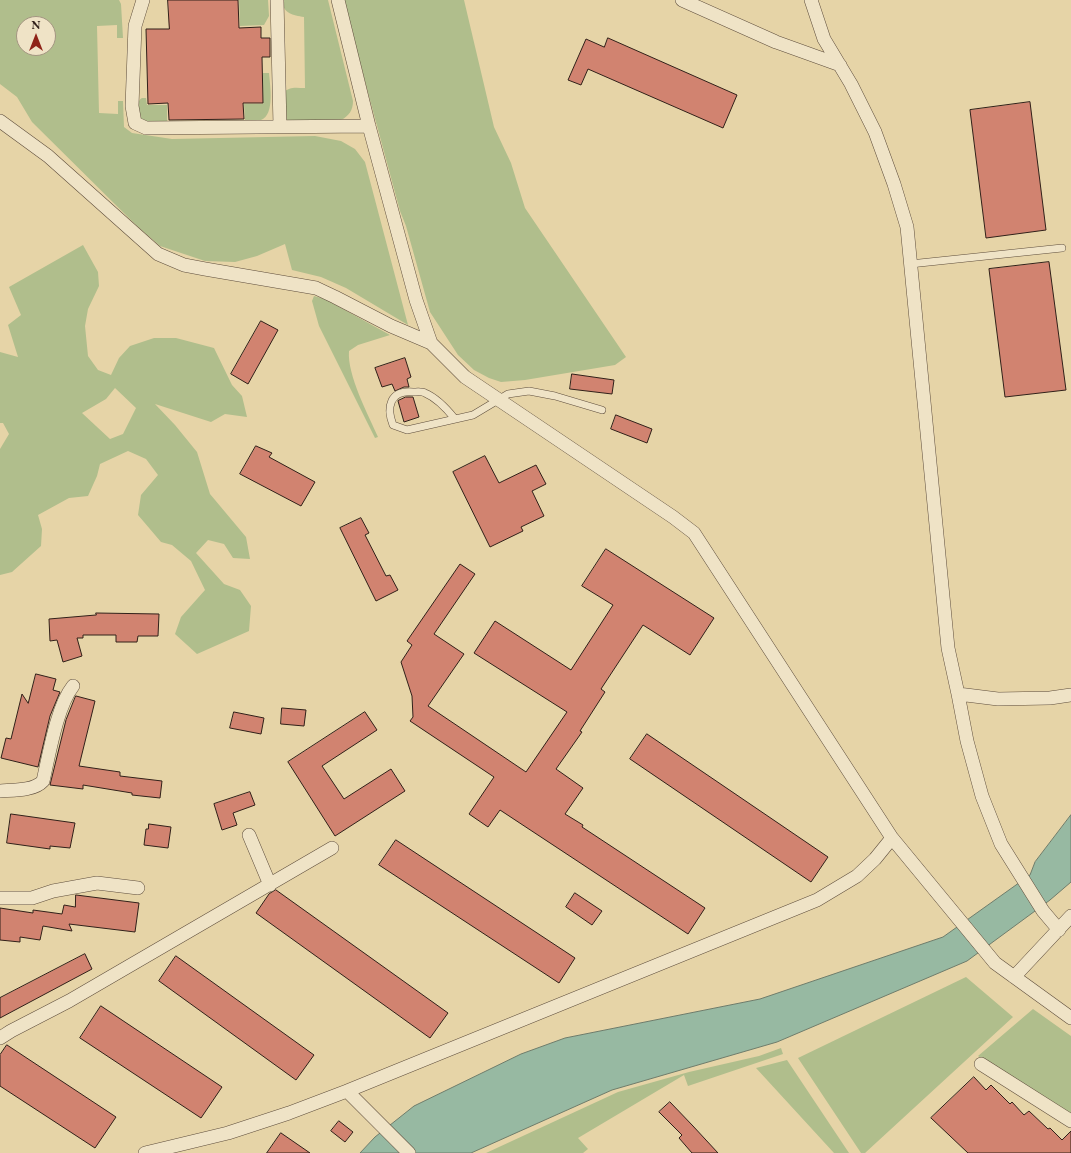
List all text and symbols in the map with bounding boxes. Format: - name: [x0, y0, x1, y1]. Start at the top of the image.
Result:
- north arrow: [16, 16, 56, 56]
- text: N: [32, 18, 40, 32]

